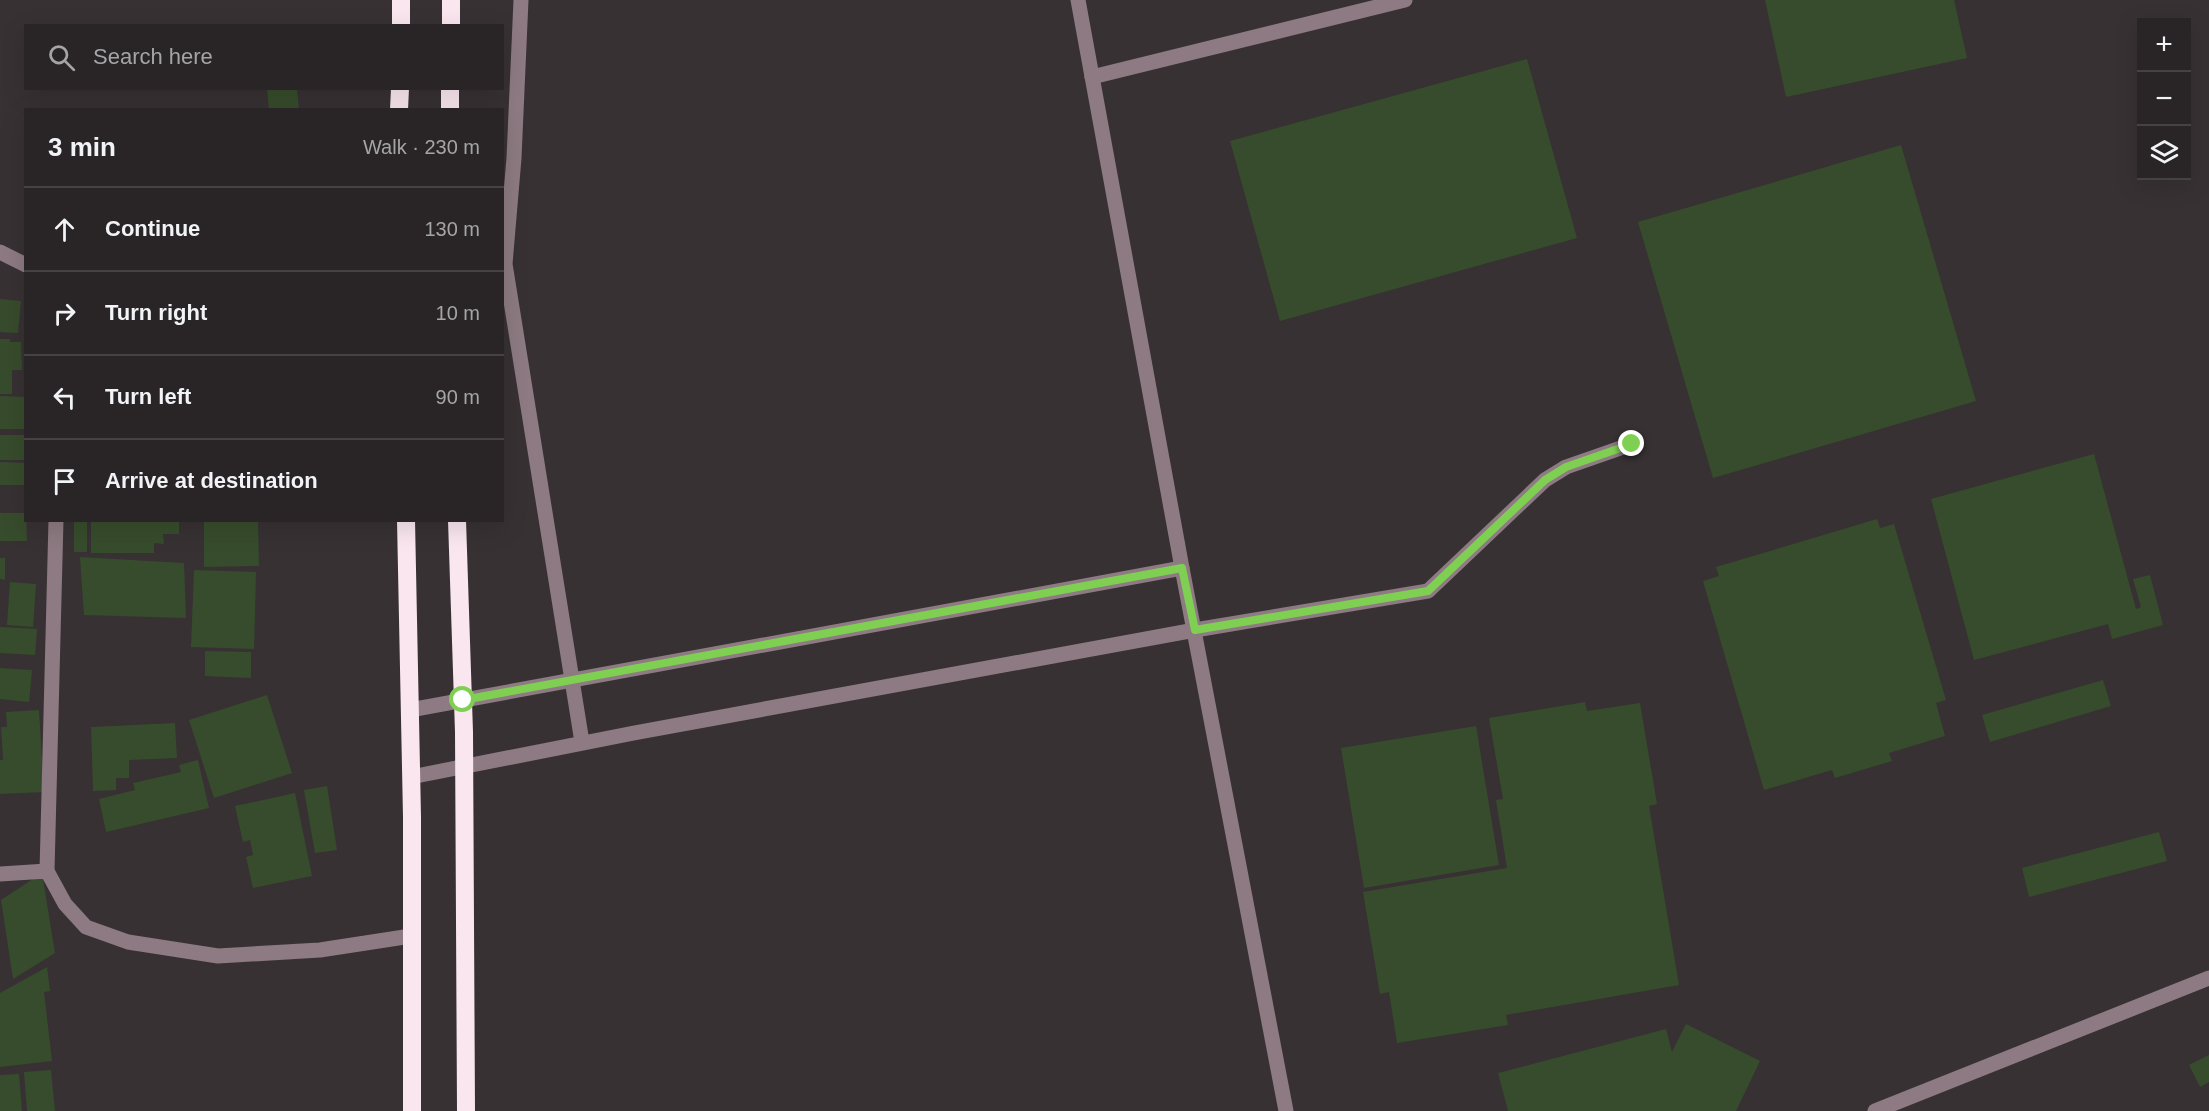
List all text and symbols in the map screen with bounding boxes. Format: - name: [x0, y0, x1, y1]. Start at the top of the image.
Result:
- map controls: [2137, 18, 2191, 180]
- button: +: [2137, 18, 2191, 72]
- search box: [24, 24, 504, 90]
- icon: search: [45, 41, 78, 74]
- text: Search here: [93, 44, 213, 69]
- button: −: [2137, 72, 2191, 126]
- button: layers: [2137, 126, 2191, 180]
- text: 3 min: [48, 132, 116, 162]
- text: Walk · 230 m: [363, 136, 480, 158]
- icon: ahead: [48, 213, 81, 246]
- text: Continue: [105, 216, 200, 241]
- text: 130 m: [424, 218, 480, 240]
- icon: right: [48, 297, 81, 330]
- text: Turn right: [105, 300, 207, 325]
- text: 10 m: [436, 302, 480, 324]
- icon: left: [48, 381, 81, 414]
- text: Turn left: [105, 384, 191, 409]
- text: 90 m: [436, 386, 480, 408]
- route end: [1618, 430, 1644, 456]
- icon: arrive: [48, 465, 81, 498]
- text: Arrive at destination: [105, 468, 318, 493]
- route start: [449, 686, 475, 712]

